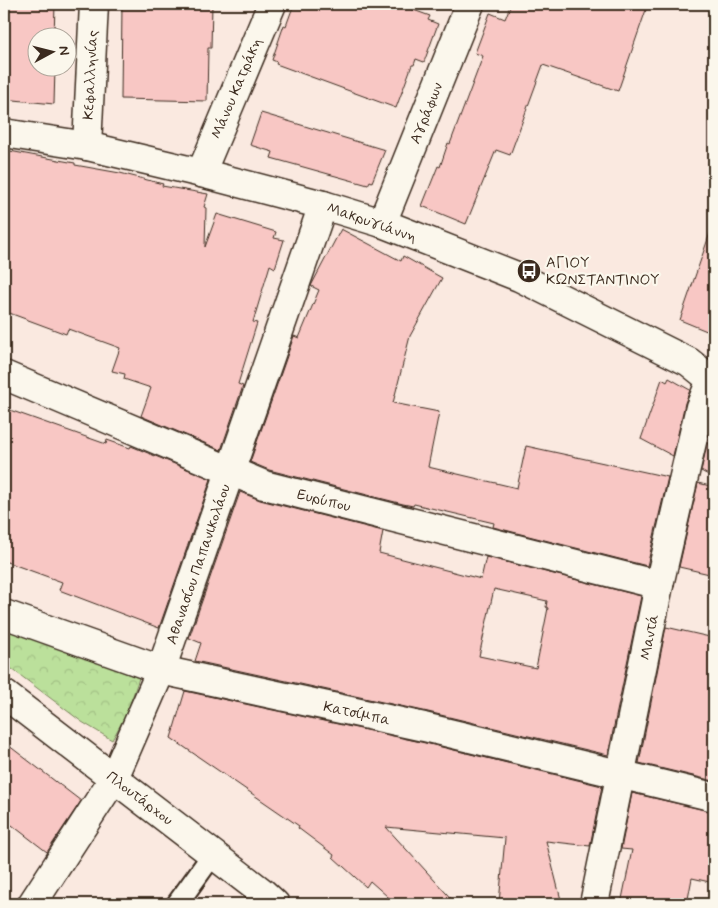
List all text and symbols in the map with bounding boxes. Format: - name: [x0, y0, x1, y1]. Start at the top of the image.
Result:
- north arrow: [28, 28, 78, 78]
- street label: Κεφαλληνίας: [79, 29, 103, 120]
- street label: Μάνου Κατράκη: [207, 35, 267, 142]
- text: N: [54, 45, 73, 56]
- street label: Αγράφων: [406, 79, 448, 147]
- street label: Μακρυγιάννη: [324, 198, 419, 248]
- place label: ΑΓΙΟΥ ΚΩΝΣΤΑΝΤΙΝΟΥ: [546, 253, 660, 290]
- bus stop icon: ΑΓΙΟΥ ΚΩΝΣΤΑΝΤΙΝΟΥ: [516, 258, 542, 284]
- street label: Αθανασίου Παπανικολάου: [162, 481, 236, 647]
- street label: Ευρύπου: [295, 485, 353, 517]
- street label: Μαντά: [636, 612, 664, 662]
- street label: Κατσίμπα: [322, 697, 392, 731]
- street label: Πλουτάρχου: [102, 767, 177, 831]

